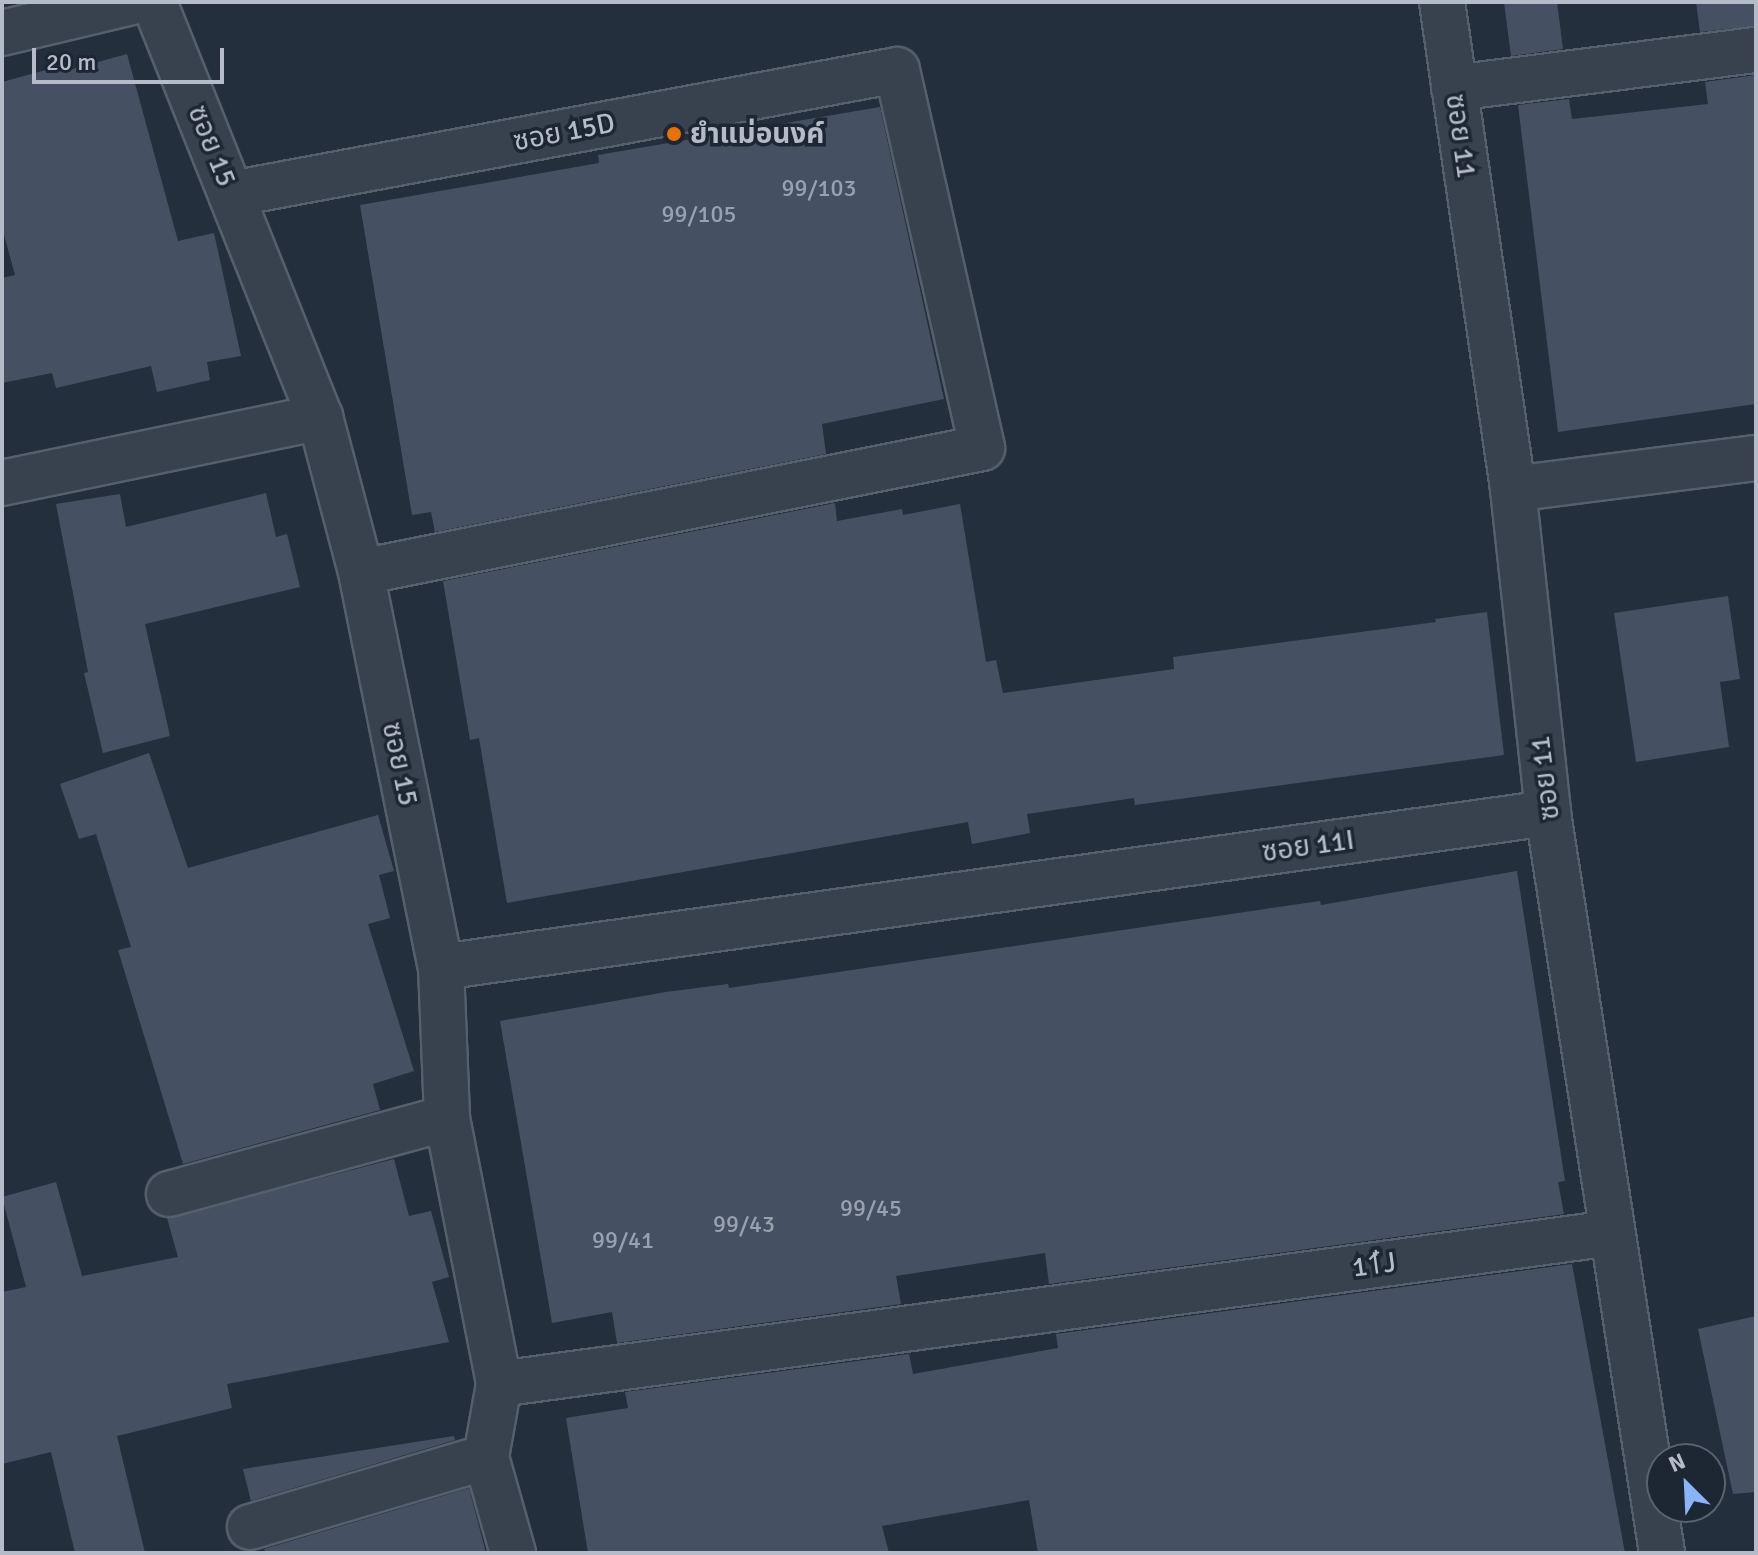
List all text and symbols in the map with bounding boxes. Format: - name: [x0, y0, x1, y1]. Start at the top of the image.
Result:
- scale bar: [36, 32, 228, 82]
- text: 20 m: [46, 47, 96, 77]
- street label: ซอย 11: [1438, 92, 1484, 180]
- street label: ซอย 15: [181, 100, 243, 192]
- street label: ซอย 15D: [510, 106, 618, 158]
- place label: ยำแม่อนงค์: [690, 117, 824, 151]
- marker: ยำแม่อนงค์: [665, 125, 683, 143]
- house number: 99/103: [782, 175, 856, 203]
- house number: 99/105: [662, 201, 736, 229]
- street label: ซอย 15: [375, 719, 425, 809]
- street label: ซอย 11: [1523, 734, 1567, 822]
- street label: ซอย 11I: [1260, 823, 1356, 869]
- house number: 99/45: [840, 1195, 902, 1223]
- house number: 99/43: [713, 1211, 775, 1239]
- house number: 99/41: [592, 1227, 654, 1255]
- street label: 11๋J: [1350, 1245, 1398, 1285]
- north arrow: [1646, 1443, 1726, 1523]
- text: N: [1664, 1447, 1689, 1478]

